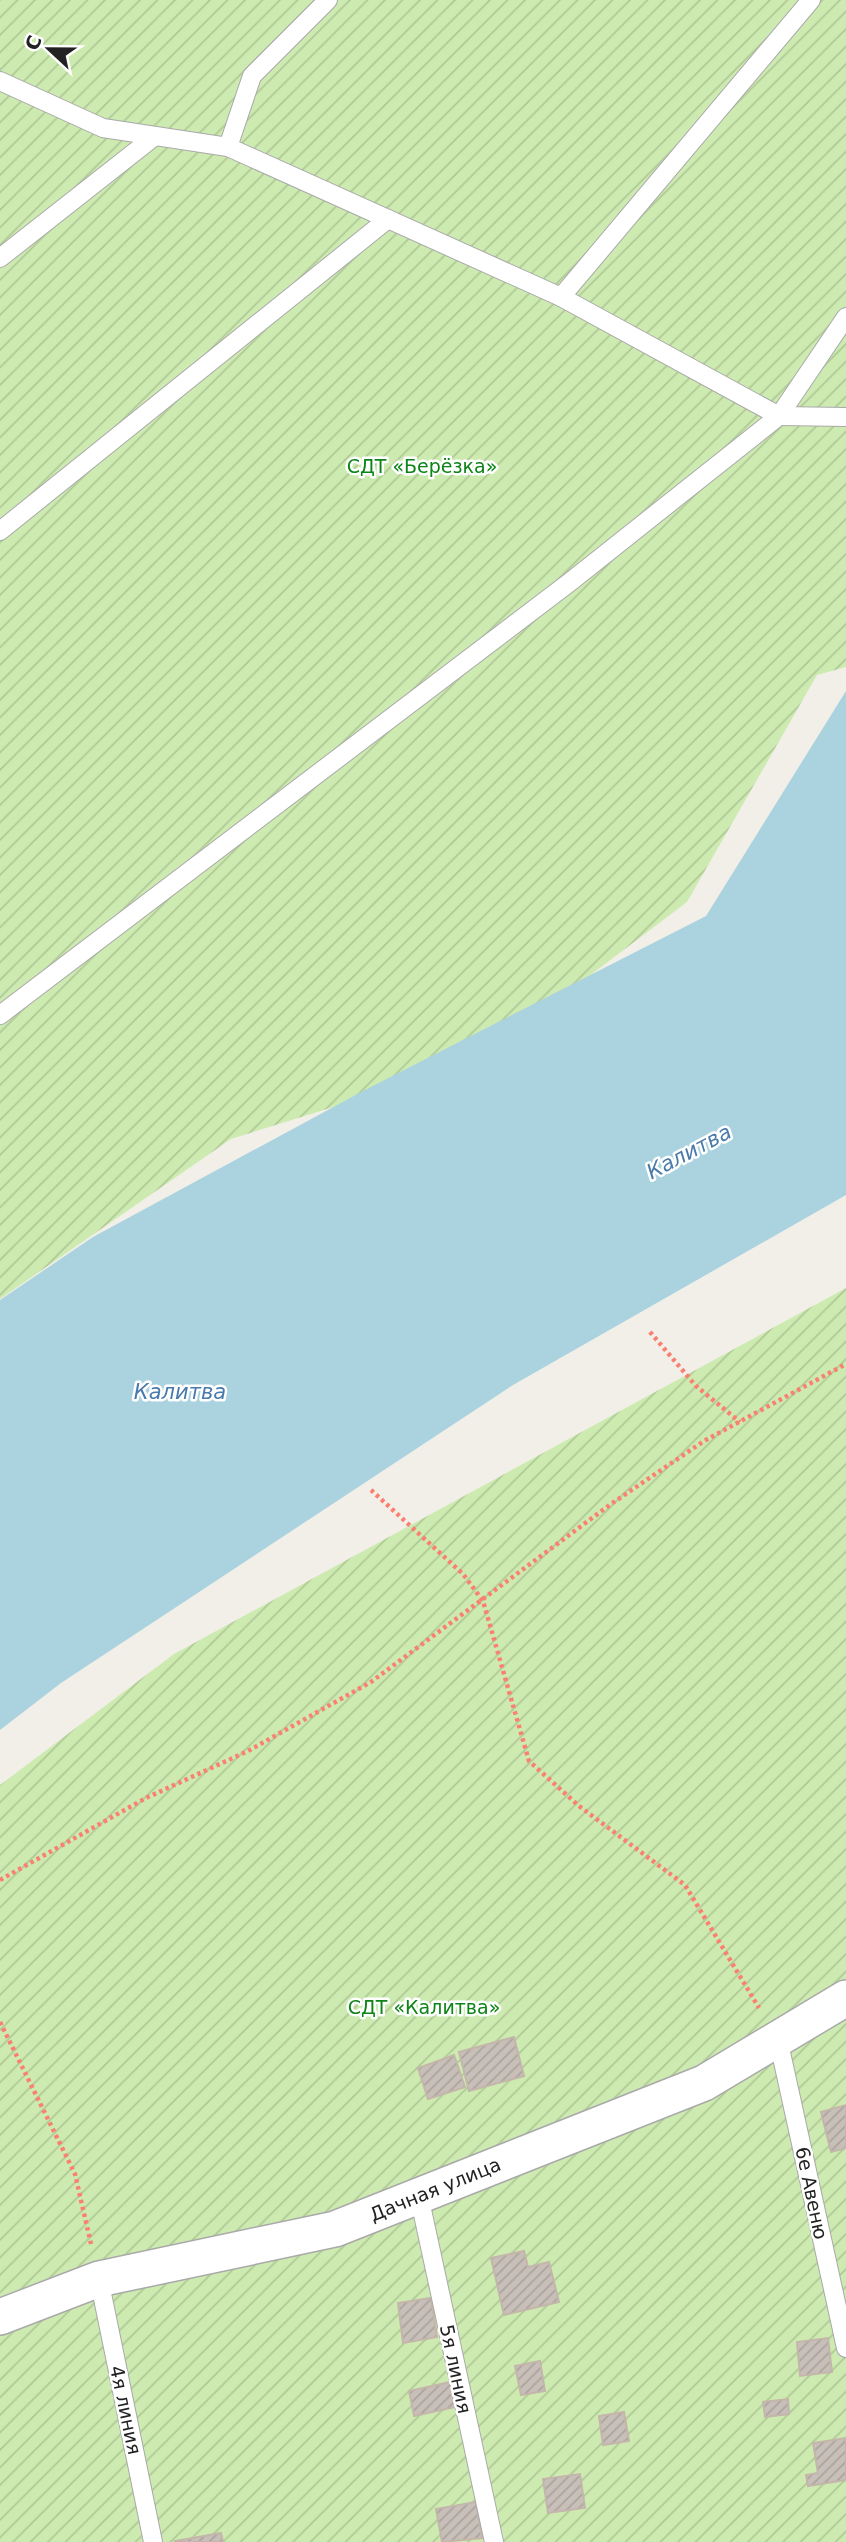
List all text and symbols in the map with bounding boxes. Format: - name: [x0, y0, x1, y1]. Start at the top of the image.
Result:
- north arrow: [14, 14, 84, 84]
- text: С: [20, 32, 46, 53]
- park label: СДТ «Берёзка»: [347, 455, 497, 477]
- water label: Калитва: [643, 1120, 735, 1184]
- water label: Калитва: [134, 1380, 226, 1404]
- park label: СДТ «Калитва»: [348, 1996, 500, 2018]
- street label: 6е Авеню: [791, 2145, 833, 2241]
- street label: Дачная улица: [366, 2153, 504, 2225]
- street label: 5я линия: [436, 2323, 476, 2415]
- street label: 4я линия: [106, 2364, 146, 2456]

